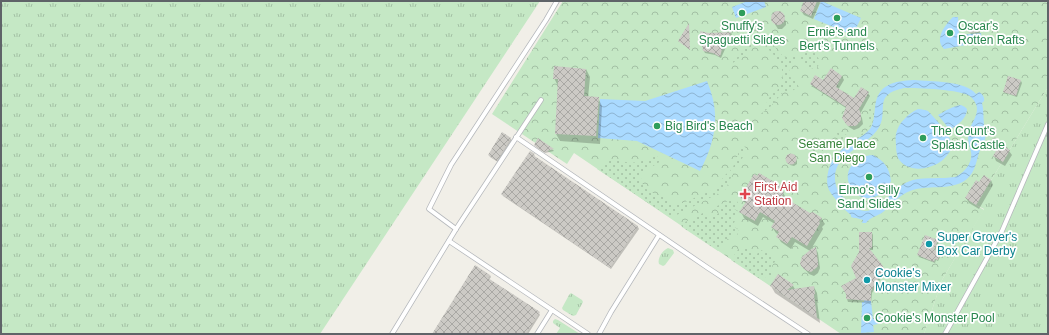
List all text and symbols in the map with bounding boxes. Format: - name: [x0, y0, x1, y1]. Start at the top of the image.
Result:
- marker: Snuffy's Spaguetti Slides: [737, 8, 747, 18]
- marker: Ernie's and Bert's Tunnels: [832, 13, 842, 23]
- place label: Snuffy's Spaguetti Slides: [699, 19, 785, 47]
- place label: Oscar's Rotten Rafts: [958, 19, 1025, 47]
- place label: Ernie's and Bert's Tunnels: [799, 25, 875, 53]
- marker: Oscar's Rotten Rafts: [945, 28, 955, 38]
- place label: Big Bird's Beach: [665, 119, 753, 133]
- marker: Big Bird's Beach: [652, 121, 662, 131]
- place label: The Count's Splash Castle: [931, 124, 1005, 152]
- marker: The Count's Splash Castle: [918, 133, 928, 143]
- park label: Sesame Place San Diego: [798, 137, 876, 165]
- marker: Elmo's Silly Sand Slides: [864, 172, 874, 182]
- place label: First Aid Station: [754, 180, 797, 208]
- place label: Elmo's Silly Sand Slides: [837, 183, 901, 211]
- marker: First Aid Station: [739, 188, 751, 200]
- place label: Super Grover's Box Car Derby: [937, 230, 1017, 258]
- marker: Super Grover's Box Car Derby: [924, 239, 934, 249]
- place label: Cookie's Monster Mixer: [875, 266, 951, 294]
- marker: Cookie's Monster Mixer: [862, 275, 872, 285]
- place label: Cookie's Monster Pool: [875, 311, 995, 325]
- marker: Cookie's Monster Pool: [862, 313, 872, 323]

